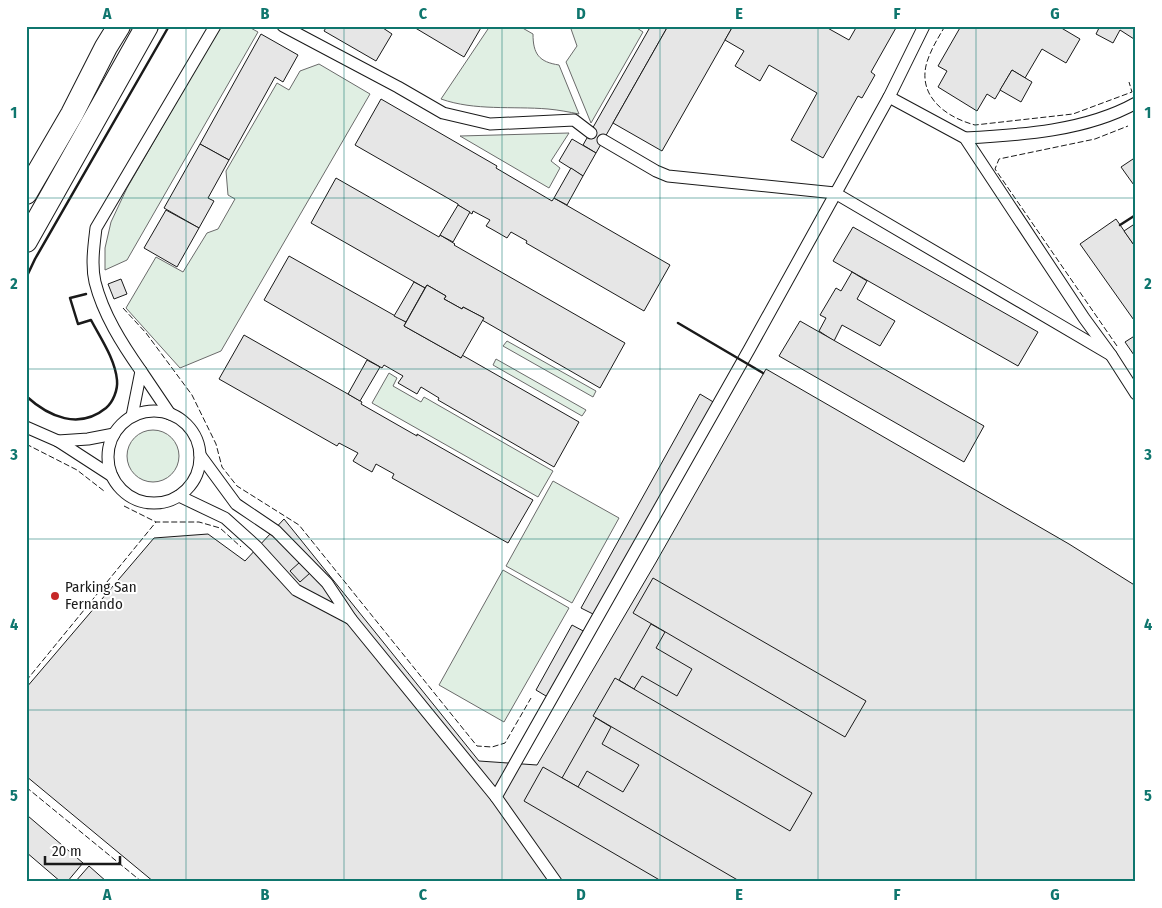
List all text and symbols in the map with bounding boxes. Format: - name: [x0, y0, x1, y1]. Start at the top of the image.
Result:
- text: A: [102, 4, 112, 23]
- text: B: [261, 4, 270, 23]
- text: C: [419, 4, 428, 23]
- text: D: [576, 4, 586, 23]
- text: E: [735, 4, 743, 23]
- text: F: [893, 4, 901, 23]
- text: G: [1050, 4, 1060, 23]
- text: 1: [11, 103, 17, 122]
- text: 1: [1145, 103, 1151, 122]
- text: 2: [9, 274, 18, 293]
- text: 2: [1143, 274, 1152, 293]
- text: 3: [9, 445, 18, 464]
- text: 3: [1143, 445, 1152, 464]
- place label: Parking San Fernando: [65, 578, 137, 613]
- marker: Parking San Fernando: [49, 590, 61, 602]
- text: 4: [10, 615, 18, 634]
- text: 4: [1144, 615, 1152, 634]
- text: 5: [10, 786, 18, 805]
- text: 5: [1144, 786, 1152, 805]
- scale bar: [45, 833, 120, 865]
- text: 20 m: [52, 842, 82, 860]
- text: A: [102, 885, 112, 904]
- text: B: [261, 885, 270, 904]
- text: C: [419, 885, 428, 904]
- text: D: [576, 885, 586, 904]
- text: E: [735, 885, 743, 904]
- text: F: [893, 885, 901, 904]
- text: G: [1050, 885, 1060, 904]

